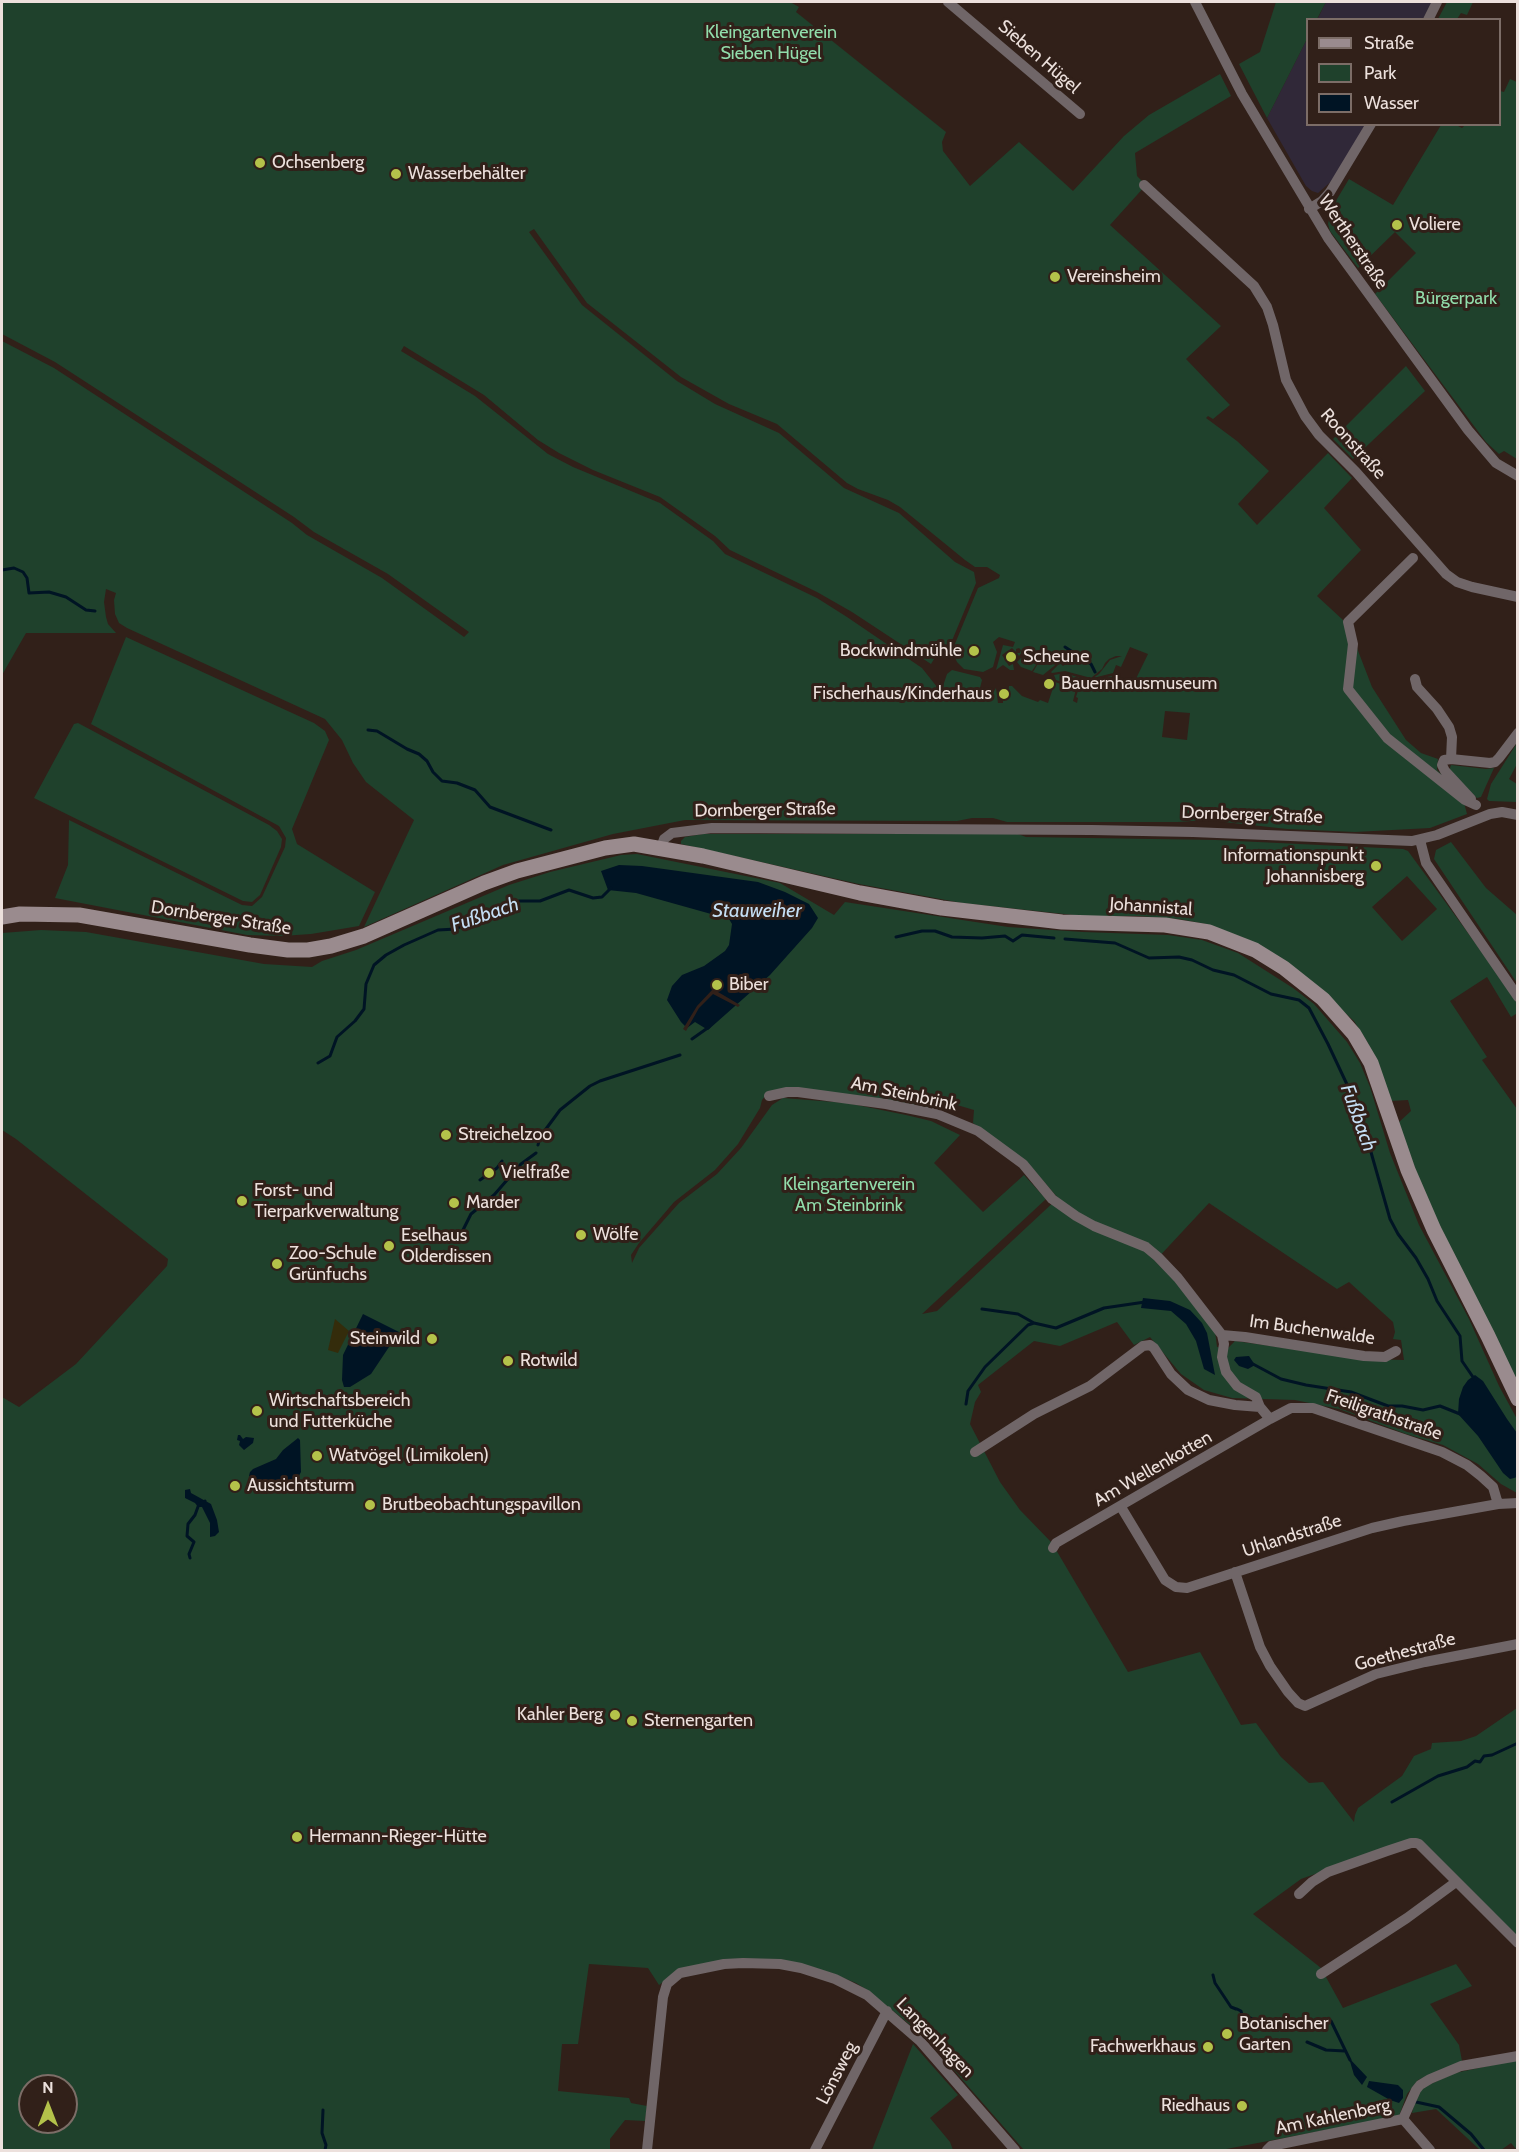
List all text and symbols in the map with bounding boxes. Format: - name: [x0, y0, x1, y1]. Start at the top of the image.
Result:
- street label: Sieben Hügel: [994, 16, 1084, 98]
- legend: [1306, 18, 1501, 126]
- park label: Kleingartenverein Sieben Hügel: [705, 22, 837, 64]
- text: Straße: [1364, 32, 1414, 54]
- text: Park: [1364, 62, 1396, 84]
- text: Wasser: [1364, 92, 1419, 114]
- place label: Ochsenberg: [272, 152, 364, 174]
- marker: Ochsenberg: [253, 156, 267, 170]
- place label: Wasserbehälter: [408, 163, 525, 185]
- marker: Wasserbehälter: [389, 167, 403, 181]
- street label: Wertherstraße: [1314, 191, 1392, 293]
- place label: Voliere: [1409, 214, 1461, 236]
- marker: Voliere: [1390, 218, 1404, 232]
- place label: Vereinsheim: [1067, 266, 1161, 288]
- marker: Vereinsheim: [1048, 270, 1062, 284]
- park label: Bürgerpark: [1415, 288, 1497, 310]
- street label: Roonstraße: [1316, 404, 1390, 484]
- place label: Bockwindmühle: [840, 640, 962, 662]
- marker: Bockwindmühle: [967, 644, 981, 658]
- place label: Scheune: [1023, 646, 1089, 668]
- marker: Scheune: [1004, 650, 1018, 664]
- place label: Bauernhausmuseum: [1061, 673, 1217, 695]
- marker: Bauernhausmuseum: [1042, 677, 1056, 691]
- place label: Fischerhaus/Kinderhaus: [813, 683, 992, 705]
- marker: Fischerhaus/Kinderhaus: [997, 687, 1011, 701]
- street label: Dornberger Straße: [694, 798, 836, 822]
- street label: Dornberger Straße: [1181, 802, 1323, 828]
- place label: Informationspunkt Johannisberg: [1223, 845, 1364, 888]
- marker: Informationspunkt Johannisberg: [1369, 859, 1383, 873]
- water label: Fußbach: [448, 892, 522, 938]
- street label: Johannistal: [1109, 893, 1193, 921]
- street label: Dornberger Straße: [150, 896, 292, 940]
- water label: Stauweiher: [712, 899, 802, 923]
- place label: Biber: [729, 974, 768, 996]
- marker: Biber: [710, 978, 724, 992]
- street label: Am Steinbrink: [849, 1072, 959, 1116]
- water label: Fußbach: [1335, 1081, 1381, 1155]
- place label: Streichelzoo: [458, 1124, 552, 1146]
- marker: Streichelzoo: [439, 1128, 453, 1142]
- place label: Vielfraße: [501, 1162, 570, 1184]
- marker: Vielfraße: [482, 1166, 496, 1180]
- park label: Kleingartenverein Am Steinbrink: [783, 1174, 915, 1216]
- place label: Forst- und Tierparkverwaltung: [254, 1180, 398, 1222]
- place label: Marder: [466, 1192, 519, 1214]
- marker: Forst- und Tierparkverwaltung: [235, 1194, 249, 1208]
- marker: Marder: [447, 1196, 461, 1210]
- place label: Wölfe: [593, 1224, 638, 1246]
- place label: Eselhaus Olderdissen: [401, 1225, 492, 1268]
- marker: Wölfe: [574, 1228, 588, 1242]
- marker: Eselhaus Olderdissen: [382, 1239, 396, 1253]
- place label: Zoo-Schule Grünfuchs: [289, 1243, 377, 1286]
- marker: Zoo-Schule Grünfuchs: [270, 1257, 284, 1271]
- street label: Im Buchenwalde: [1248, 1311, 1376, 1349]
- place label: Steinwild: [350, 1328, 420, 1350]
- marker: Steinwild: [425, 1332, 439, 1346]
- place label: Rotwild: [520, 1350, 577, 1372]
- marker: Rotwild: [501, 1354, 515, 1368]
- street label: Freiligrathstraße: [1323, 1385, 1445, 1445]
- place label: Wirtschaftsbereich und Futterküche: [269, 1390, 411, 1432]
- marker: Wirtschaftsbereich und Futterküche: [250, 1404, 264, 1418]
- street label: Am Wellenkotten: [1090, 1426, 1216, 1512]
- place label: Watvögel (Limikolen): [329, 1445, 489, 1467]
- marker: Watvögel (Limikolen): [310, 1449, 324, 1463]
- place label: Aussichtsturm: [247, 1475, 354, 1497]
- marker: Aussichtsturm: [228, 1479, 242, 1493]
- place label: Brutbeobachtungspavillon: [382, 1494, 581, 1516]
- marker: Brutbeobachtungspavillon: [363, 1498, 377, 1512]
- street label: Uhlandstraße: [1240, 1510, 1344, 1562]
- street label: Goethestraße: [1352, 1628, 1458, 1676]
- place label: Kahler Berg: [517, 1704, 603, 1726]
- marker: Kahler Berg: [608, 1708, 622, 1722]
- place label: Sternengarten: [644, 1710, 753, 1732]
- marker: Sternengarten: [625, 1714, 639, 1728]
- place label: Hermann-Rieger-Hütte: [309, 1826, 487, 1848]
- marker: Hermann-Rieger-Hütte: [290, 1830, 304, 1844]
- street label: Langenhagen: [892, 1994, 978, 2082]
- place label: Botanischer Garten: [1239, 2013, 1328, 2056]
- marker: Botanischer Garten: [1220, 2027, 1234, 2041]
- place label: Fachwerkhaus: [1090, 2036, 1196, 2058]
- street label: Lönsweg: [812, 2038, 862, 2108]
- marker: Fachwerkhaus: [1201, 2040, 1215, 2054]
- north arrow: [18, 2074, 78, 2134]
- text: N: [42, 2078, 54, 2097]
- street label: Am Kahlenberg: [1274, 2094, 1392, 2140]
- place label: Riedhaus: [1161, 2095, 1230, 2117]
- marker: Riedhaus: [1235, 2099, 1249, 2113]

